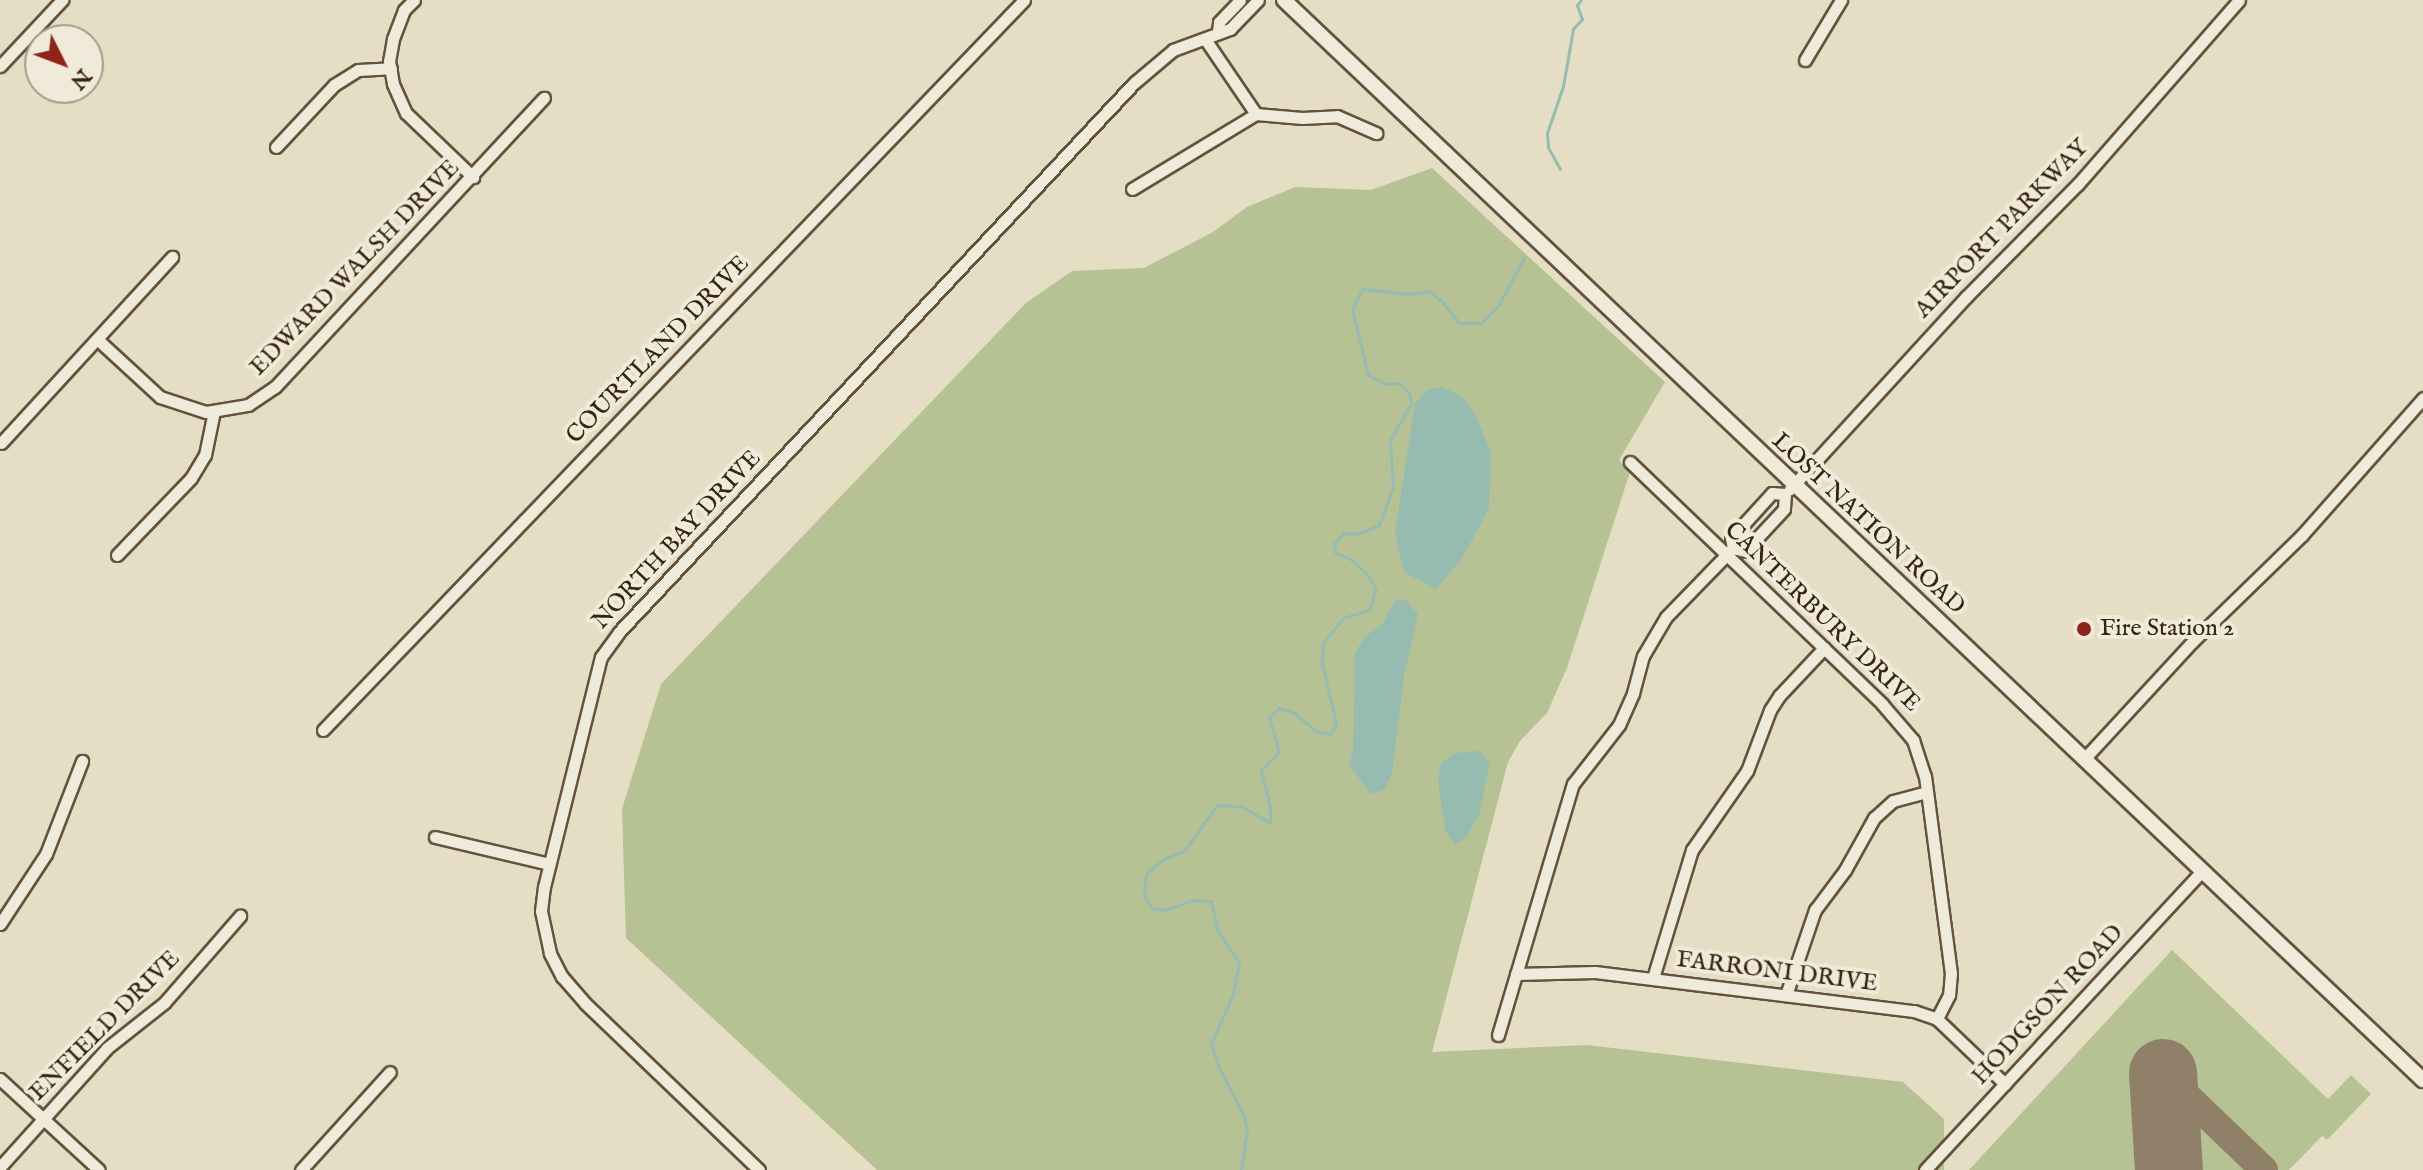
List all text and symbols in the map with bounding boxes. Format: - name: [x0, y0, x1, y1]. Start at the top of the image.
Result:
- north arrow: [24, 24, 104, 104]
- text: N: [64, 62, 97, 95]
- street label: AIRPORT PARKWAY: [1909, 134, 2095, 324]
- street label: EDWARD WALSH DRIVE: [244, 154, 466, 382]
- street label: COURTLAND DRIVE: [561, 250, 755, 450]
- street label: LOST NATION ROAD: [1765, 427, 1971, 621]
- street label: NORTH BAY DRIVE: [587, 445, 767, 635]
- street label: CANTERBURY DRIVE: [1718, 516, 1926, 718]
- place label: Fire Station 2: [2100, 615, 2234, 643]
- marker: Fire Station 2: [2075, 620, 2093, 638]
- street label: HODGSON ROAD: [1966, 919, 2130, 1091]
- street label: ENFIELD DRIVE: [24, 945, 186, 1107]
- street label: FARRONI DRIVE: [1675, 945, 1879, 999]

